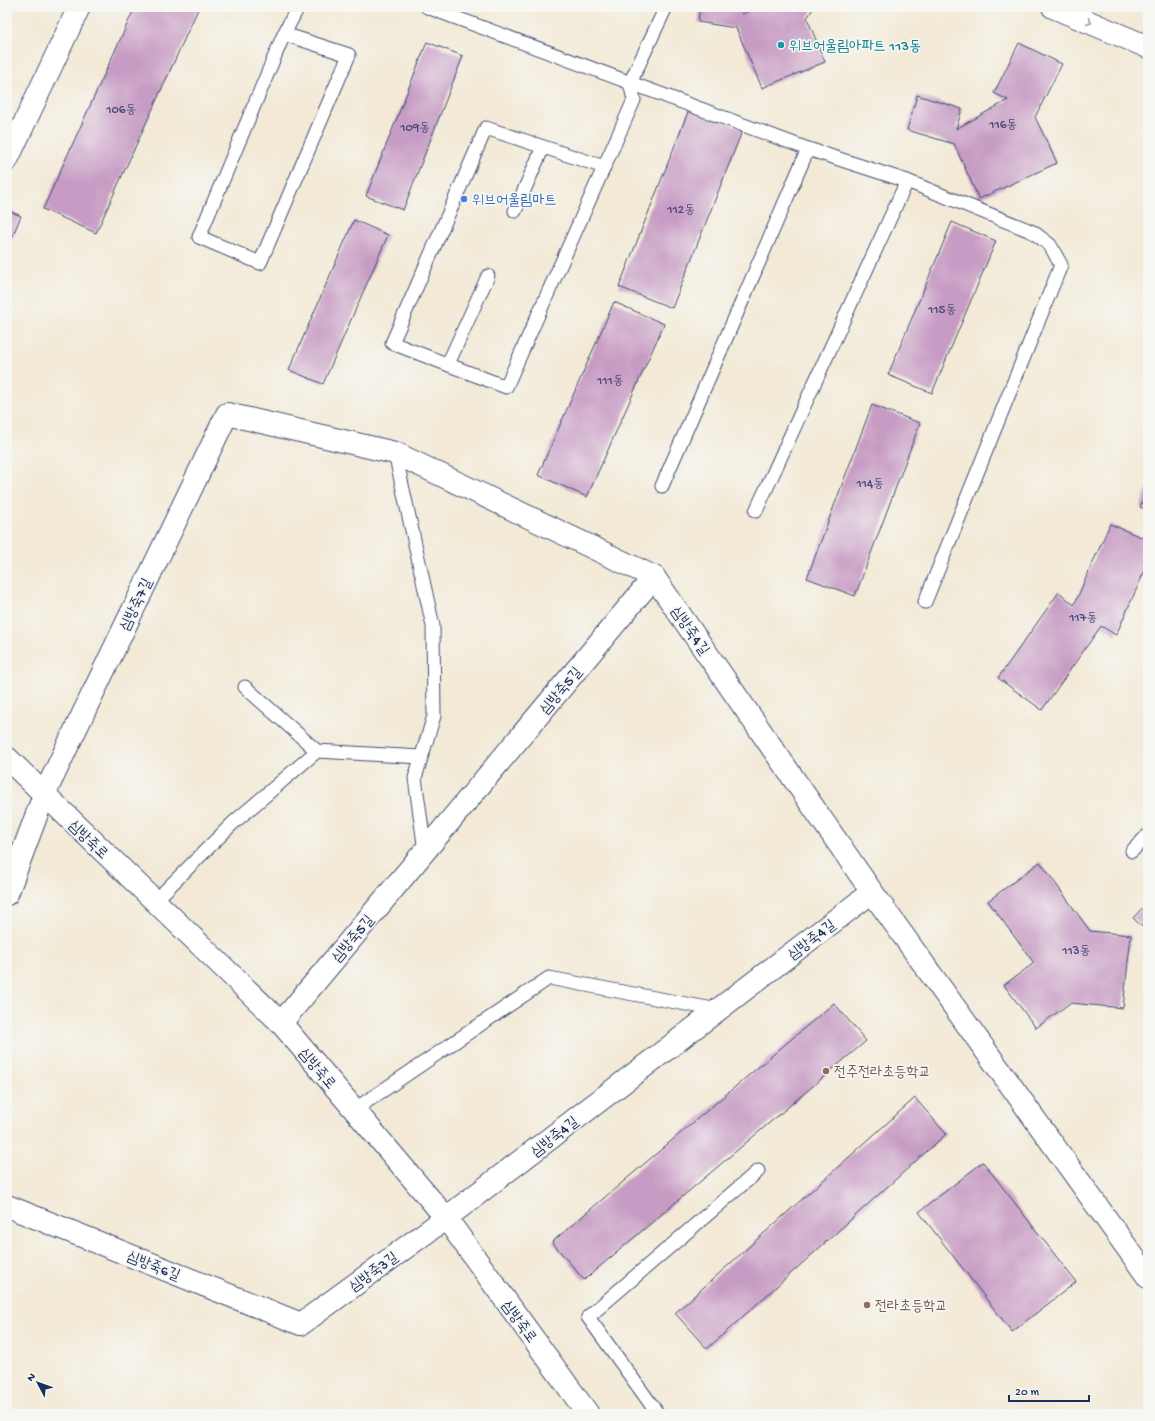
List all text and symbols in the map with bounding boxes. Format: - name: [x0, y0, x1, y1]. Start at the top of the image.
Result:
- one-way arrow: [1084, 17, 1092, 25]
- place label: 위브어울림아파트 113동: [789, 38, 921, 56]
- marker: 위브어울림아파트 113동: [776, 40, 786, 50]
- house number: 106동: [105, 103, 136, 118]
- house number: 116동: [988, 118, 1017, 133]
- house number: 109동: [399, 121, 430, 136]
- place label: 위브어울림마트: [472, 192, 557, 210]
- marker: 위브어울림마트: [459, 194, 469, 204]
- house number: 112동: [666, 203, 695, 218]
- house number: 115동: [927, 303, 956, 318]
- house number: 111동: [596, 374, 623, 389]
- house number: 114동: [855, 477, 884, 492]
- street label: 심방죽7길: [116, 576, 157, 634]
- street label: 심방죽4길: [666, 603, 713, 659]
- house number: 117동: [1068, 611, 1097, 626]
- street label: 심방죽5길: [537, 664, 586, 719]
- street label: 심방죽로: [64, 817, 111, 864]
- street label: 심방죽5길: [329, 912, 378, 967]
- street label: 심방죽4길: [785, 917, 840, 964]
- house number: 113동: [1061, 944, 1090, 959]
- street label: 심방죽로: [294, 1045, 339, 1094]
- place label: 전주전라초등학교: [834, 1064, 931, 1082]
- marker: 전주전라초등학교: [821, 1066, 831, 1076]
- street label: 심방죽4길: [528, 1113, 583, 1162]
- street label: 심방죽6길: [124, 1248, 183, 1286]
- street label: 심방죽3길: [346, 1249, 402, 1296]
- street label: 심방죽로: [497, 1297, 540, 1347]
- place label: 전라초등학교: [875, 1298, 947, 1316]
- marker: 전라초등학교: [862, 1300, 872, 1310]
- north arrow: [18, 1363, 58, 1403]
- text: N: [25, 1371, 39, 1384]
- scale bar: [1009, 1377, 1089, 1403]
- text: 20 m: [1015, 1386, 1040, 1400]

